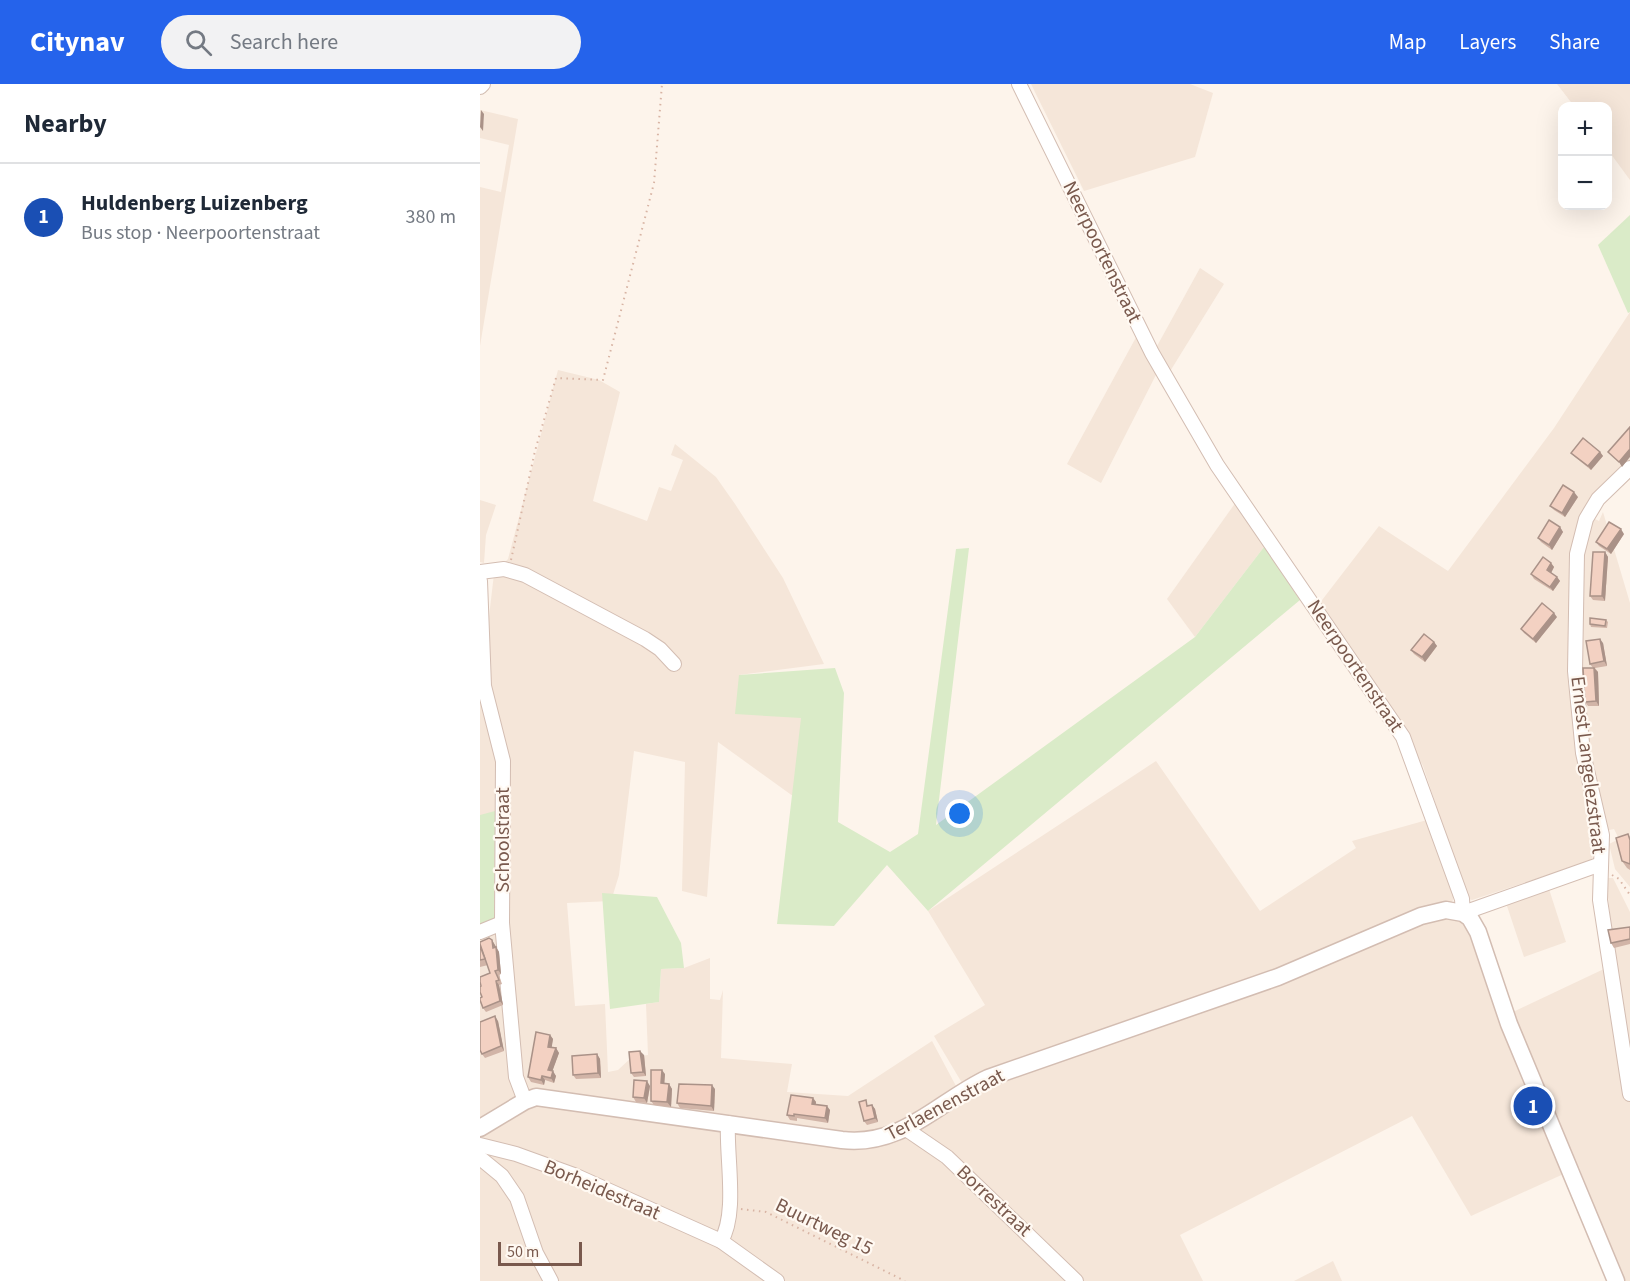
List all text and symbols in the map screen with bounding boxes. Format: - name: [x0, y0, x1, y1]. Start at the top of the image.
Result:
- search box: [161, 15, 581, 69]
- text: Citynav: [30, 22, 125, 62]
- icon: search: [182, 26, 215, 59]
- text: Search here: [230, 26, 338, 58]
- text: Map: [1389, 27, 1426, 57]
- text: Layers: [1459, 27, 1516, 57]
- text: Share: [1549, 27, 1600, 57]
- map controls: [1558, 102, 1612, 210]
- button: +: [1558, 102, 1612, 156]
- text: Nearby: [24, 105, 107, 142]
- button: −: [1558, 156, 1612, 210]
- street label: Neerpoortenstraat: [1056, 176, 1149, 328]
- text: Huldenberg Luizenberg: [81, 187, 308, 219]
- text: 1: [38, 203, 49, 231]
- text: 380 m: [406, 203, 456, 231]
- text: Bus stop · Neerpoortenstraat: [81, 219, 320, 247]
- street label: Neerpoortenstraat: [1300, 594, 1410, 738]
- street label: Ernest Langelezstraat: [1563, 674, 1613, 856]
- street label: Schoolstraat: [489, 787, 517, 893]
- your location: [945, 799, 974, 828]
- street label: Terlaenenstraat: [881, 1062, 1010, 1148]
- pin: 1: [1514, 1084, 1552, 1128]
- street label: Borheidestraat: [539, 1153, 665, 1227]
- street label: Borrestraat: [950, 1159, 1038, 1243]
- street label: Buurtweg 15: [771, 1191, 877, 1263]
- scale bar: [498, 1239, 582, 1266]
- text: 50 m: [507, 1241, 539, 1263]

